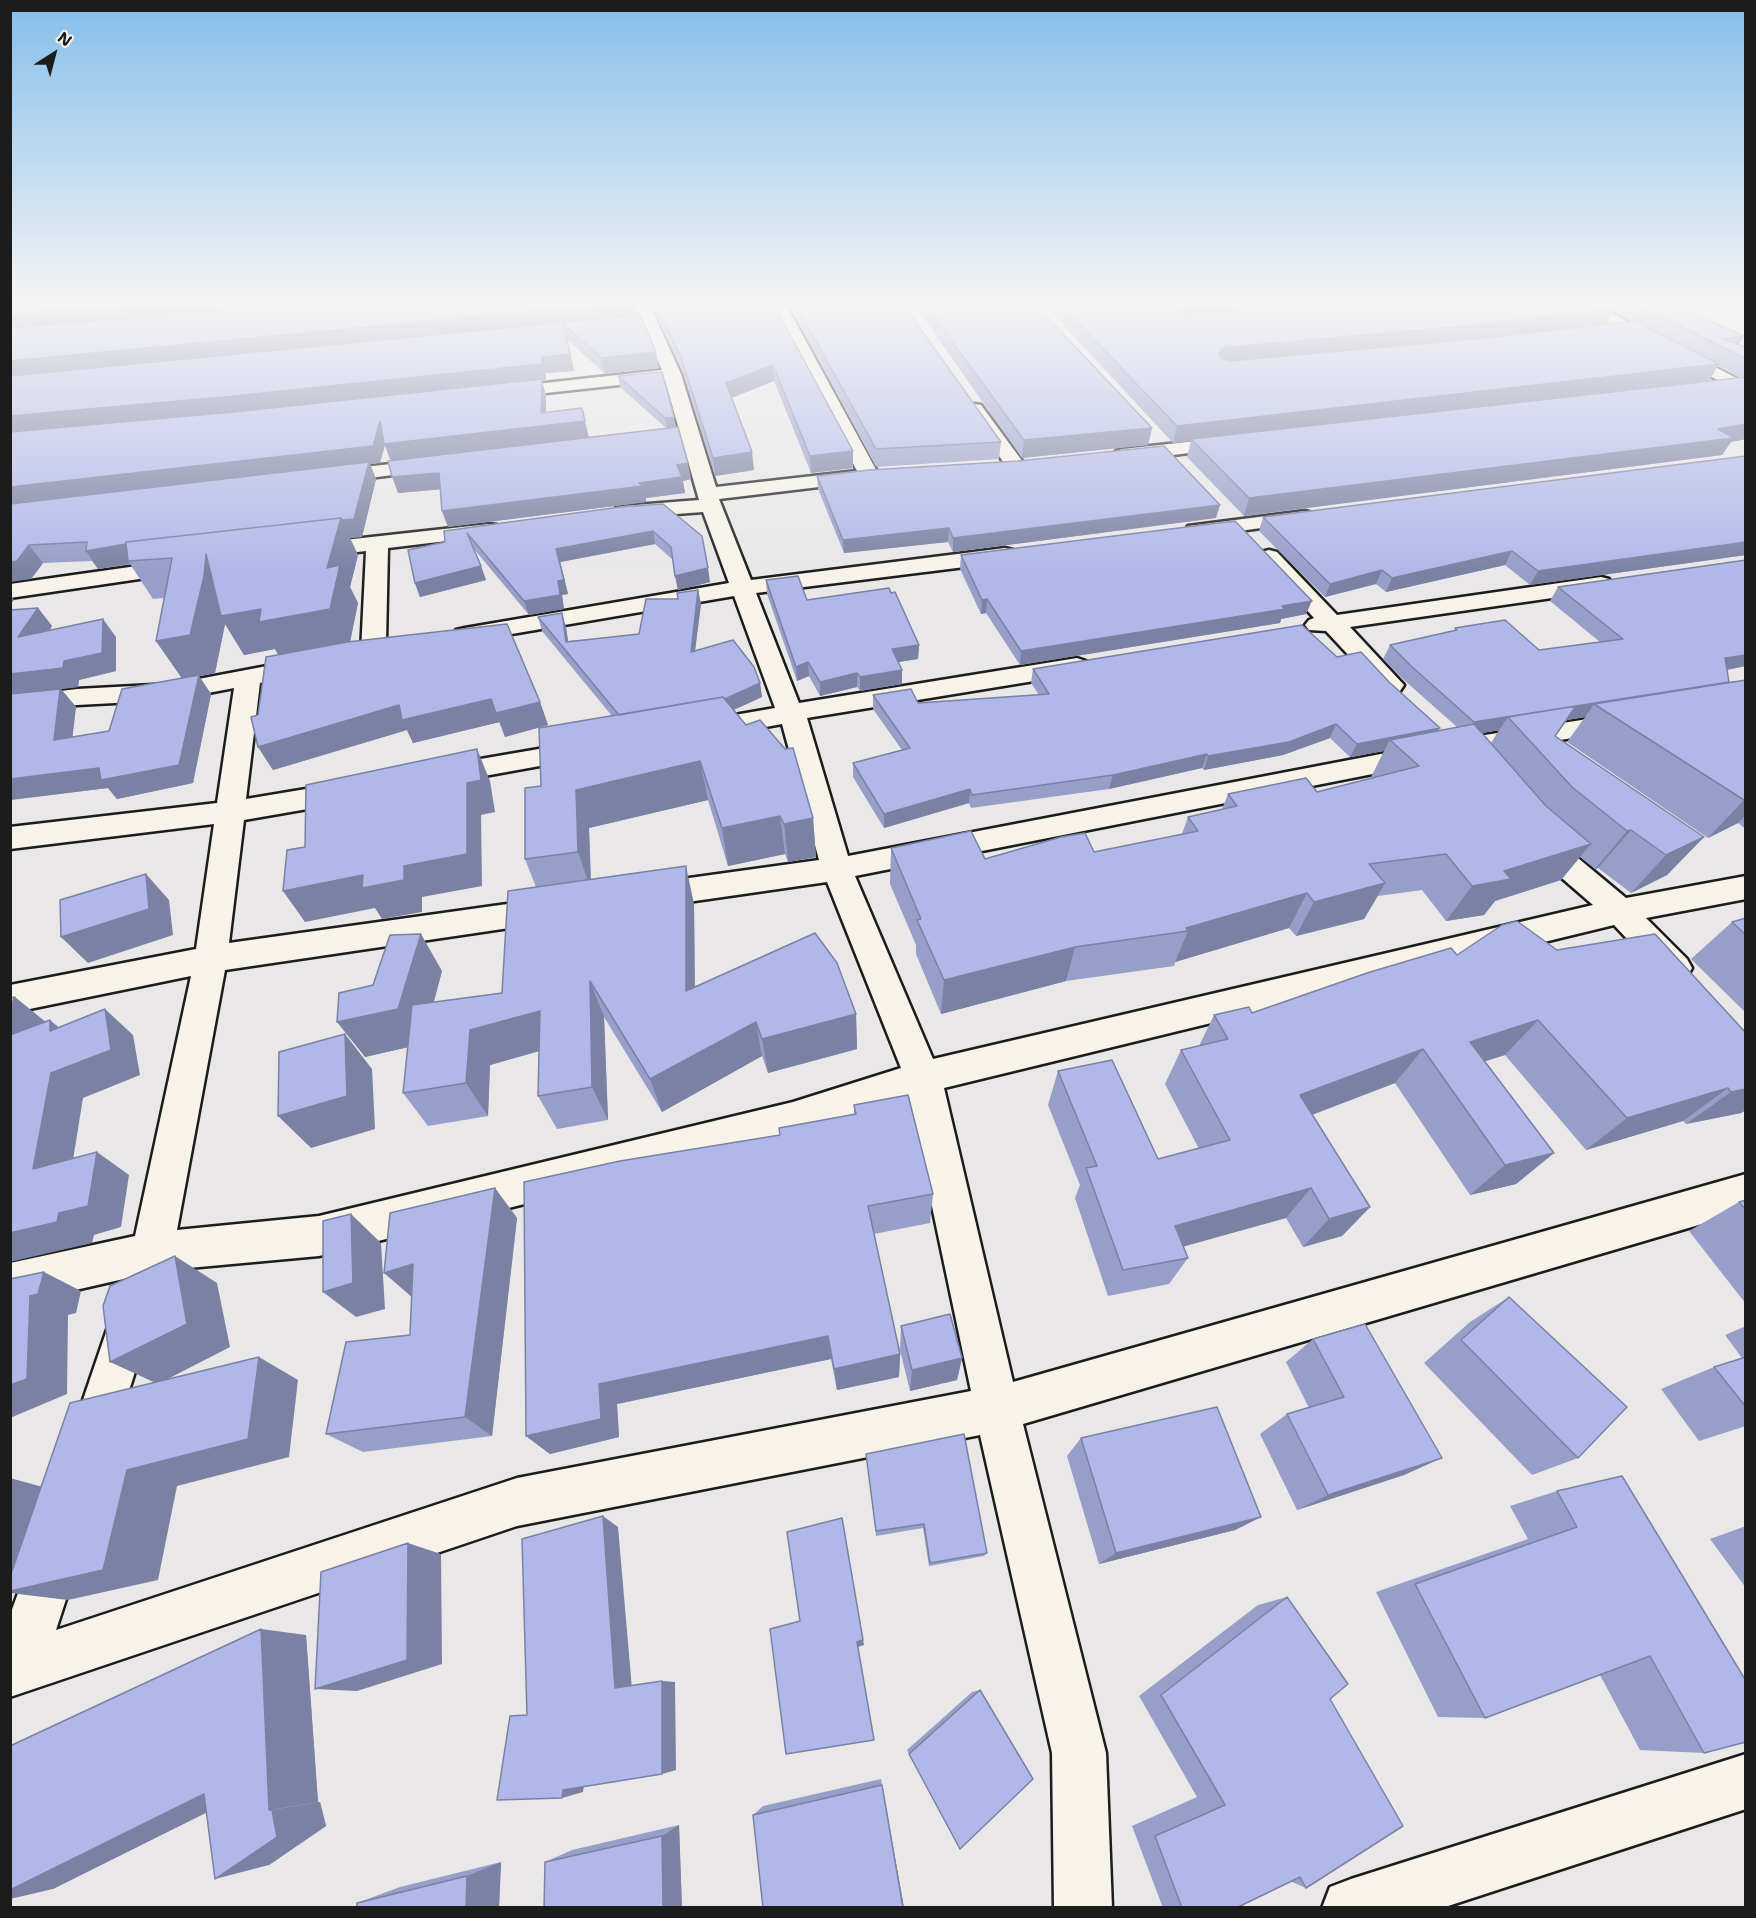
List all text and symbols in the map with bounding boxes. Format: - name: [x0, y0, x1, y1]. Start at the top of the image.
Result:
- north arrow: [24, 24, 84, 84]
- text: N: [54, 27, 76, 51]

